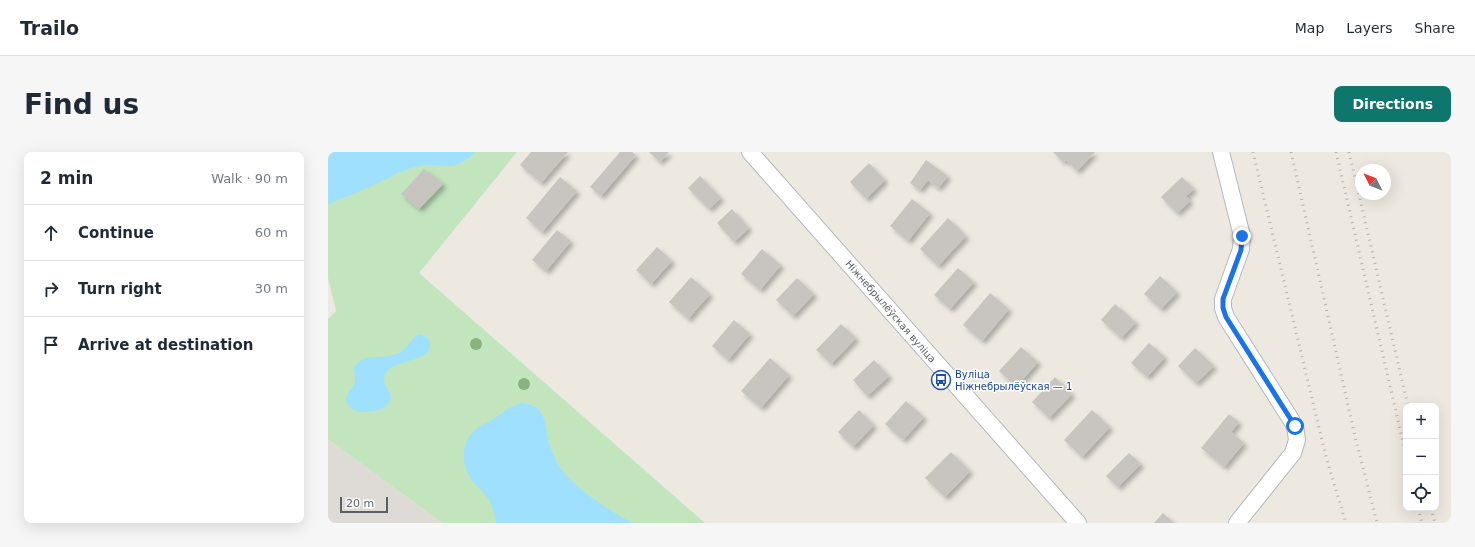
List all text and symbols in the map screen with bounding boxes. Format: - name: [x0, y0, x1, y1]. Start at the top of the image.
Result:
- text: Trailo: [20, 17, 79, 39]
- text: Map: [1295, 20, 1324, 36]
- text: Layers: [1346, 20, 1393, 36]
- text: Share: [1415, 20, 1455, 36]
- button: Directions: [1334, 86, 1451, 122]
- text: Find us: [24, 88, 139, 121]
- north arrow: [1355, 164, 1391, 200]
- text: 2 min: [40, 168, 93, 188]
- text: Walk · 90 m: [211, 171, 288, 186]
- icon: ahead: [40, 222, 62, 244]
- text: Continue: [78, 224, 154, 242]
- text: 60 m: [255, 225, 288, 240]
- route end: [1233, 227, 1251, 245]
- street label: Ніжнебрылёўская вуліца: [843, 258, 938, 365]
- icon: right: [40, 278, 62, 300]
- text: Turn right: [78, 280, 162, 298]
- text: 30 m: [255, 281, 288, 296]
- icon: arrive: [40, 334, 62, 356]
- text: Arrive at destination: [78, 336, 253, 354]
- bus stop icon: Вуліца Ніжнебрылёўская — 1: [930, 369, 952, 391]
- place label: Вуліца Ніжнебрылёўская — 1: [955, 369, 1072, 392]
- map controls: [1403, 403, 1439, 511]
- button: +: [1403, 403, 1439, 439]
- route start: [1286, 417, 1304, 435]
- button: −: [1403, 439, 1439, 475]
- button: locate: [1403, 475, 1439, 511]
- scale bar: [340, 495, 388, 514]
- text: 20 m: [346, 497, 374, 510]

